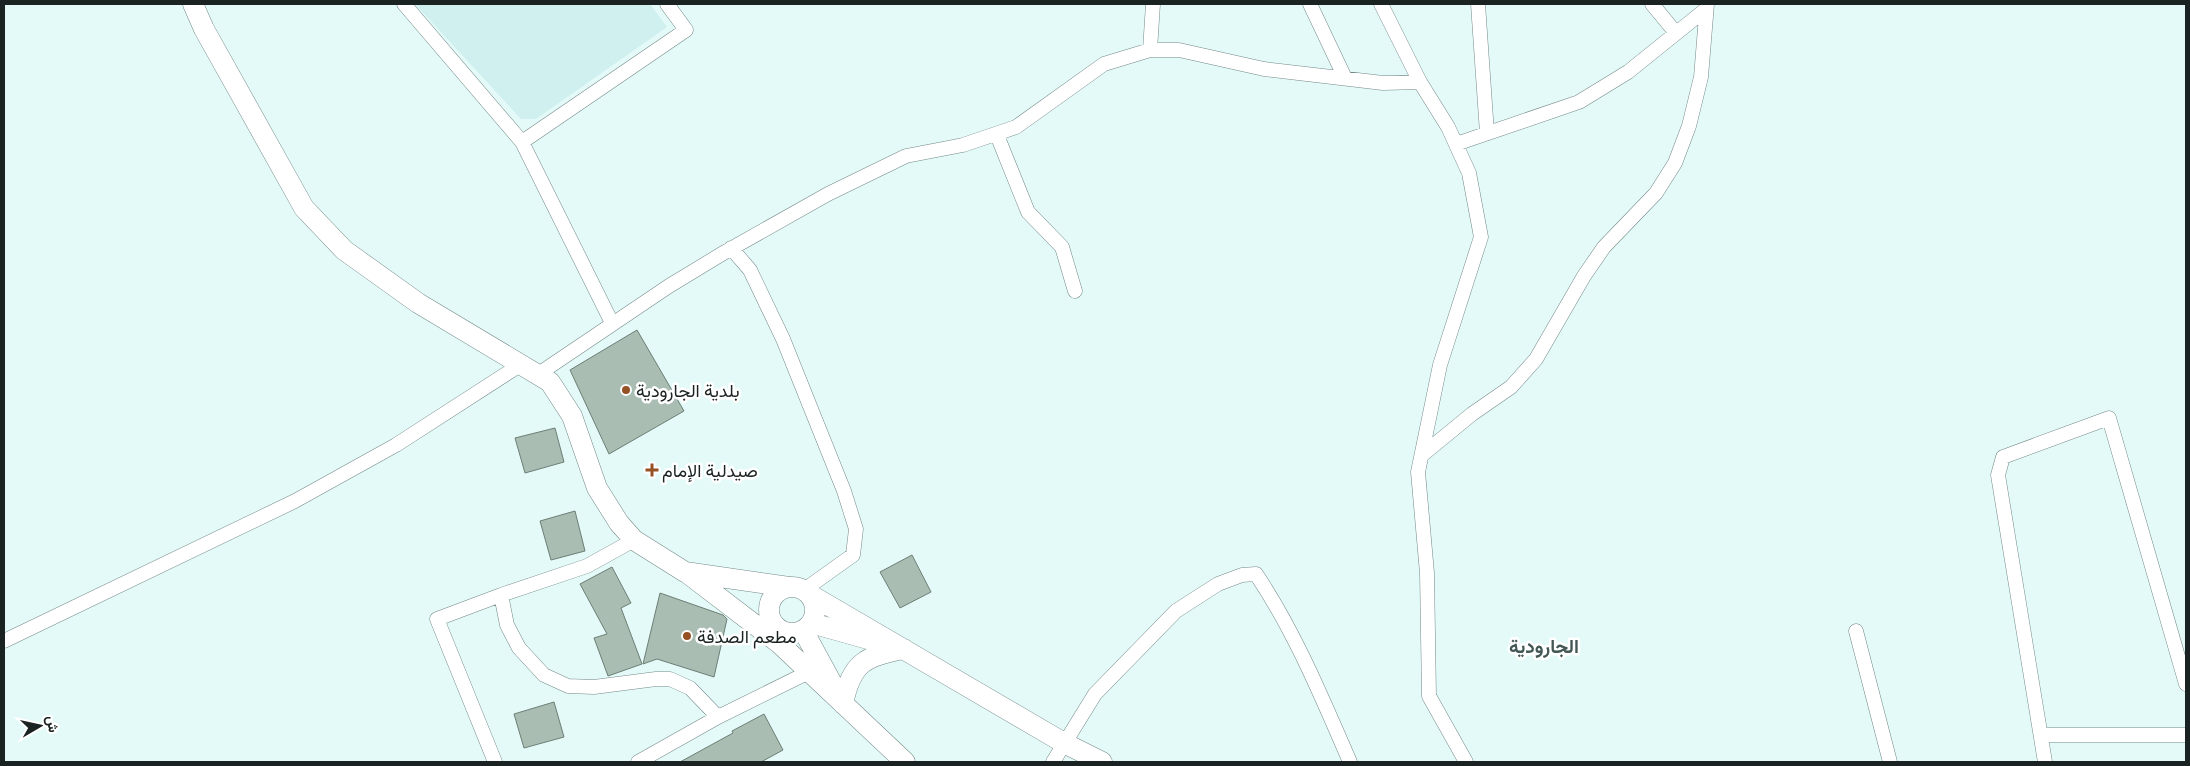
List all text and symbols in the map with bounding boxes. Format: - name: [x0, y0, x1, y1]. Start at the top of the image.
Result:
- place label: بلدية الجارودية: [636, 378, 739, 403]
- marker: بلدية الجارودية: [620, 384, 632, 396]
- place label: صيدلية الإمام: [662, 458, 758, 483]
- marker: صيدلية الإمام: [646, 464, 658, 476]
- place label: مطعم الصدفة: [697, 624, 797, 649]
- marker: مطعم الصدفة: [681, 630, 693, 642]
- district label: الجارودية: [1509, 633, 1579, 659]
- north arrow: [15, 701, 65, 751]
- text: ش: [43, 714, 63, 734]

